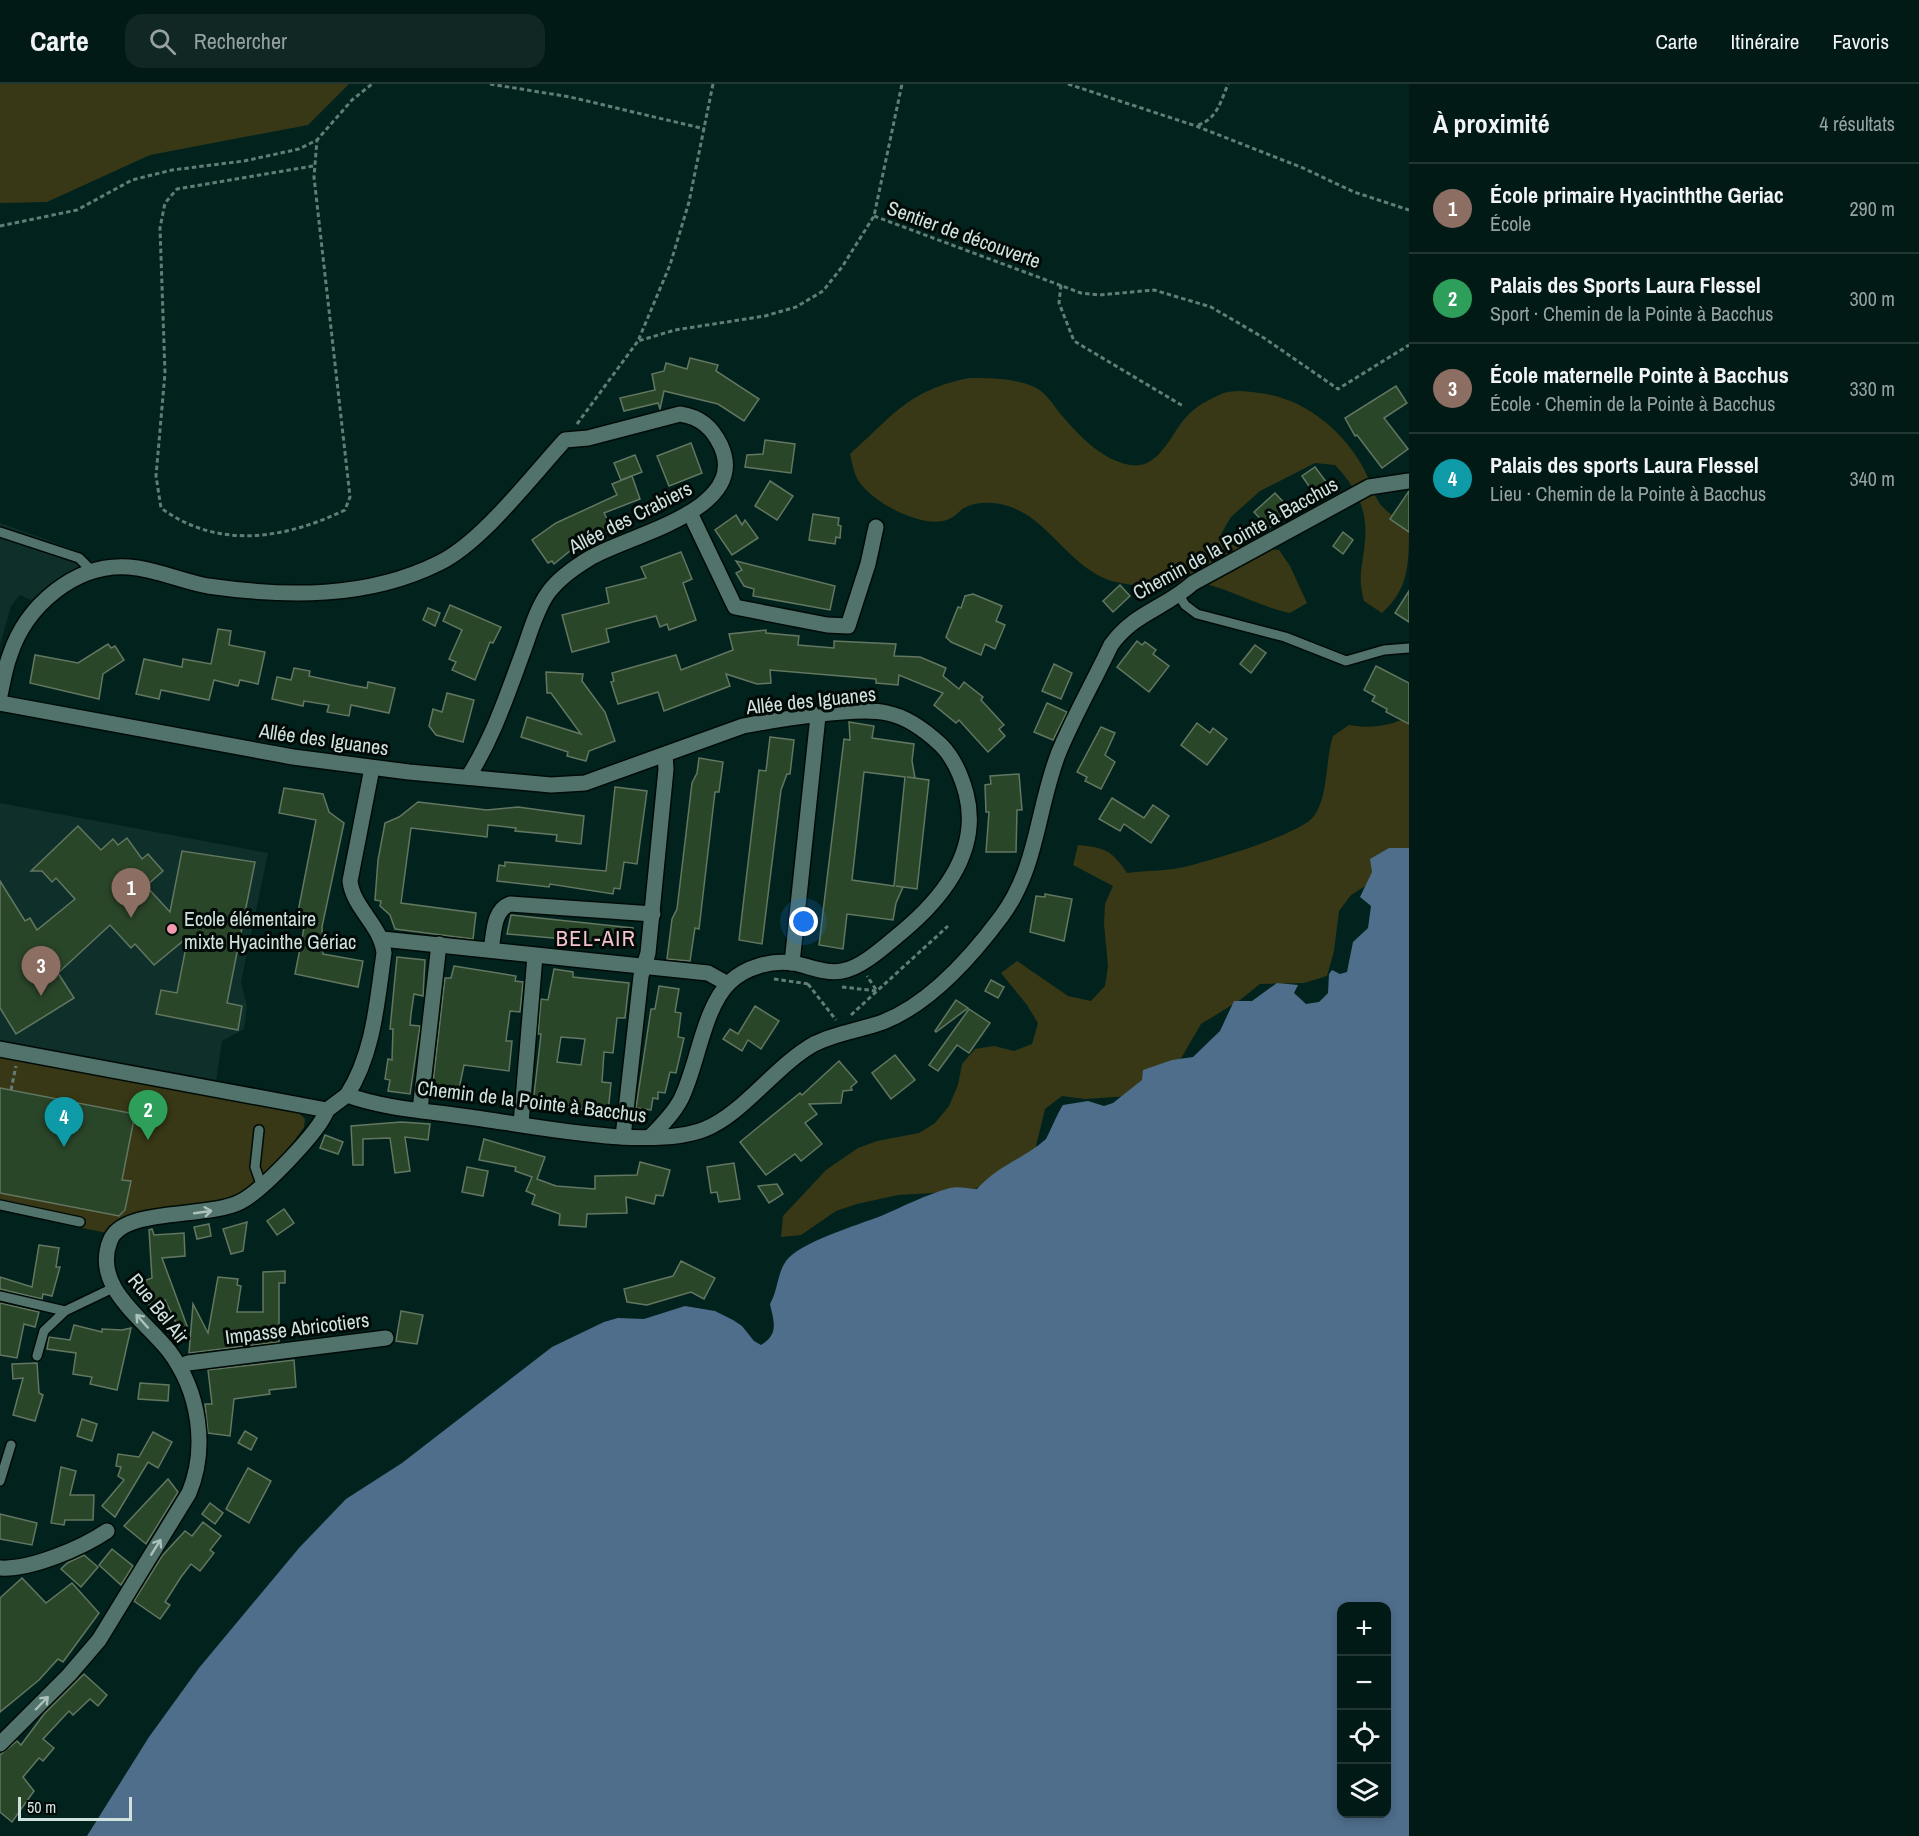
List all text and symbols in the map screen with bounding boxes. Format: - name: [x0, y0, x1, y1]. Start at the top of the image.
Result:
- search box: [125, 14, 545, 68]
- text: Carte: [30, 22, 89, 60]
- icon: search: [146, 25, 179, 58]
- text: Rechercher: [194, 26, 287, 56]
- text: Carte: [1655, 27, 1698, 56]
- text: Itinéraire: [1731, 27, 1799, 56]
- text: Favoris: [1832, 27, 1889, 56]
- text: À proximité: [1433, 106, 1550, 141]
- text: 4 résultats: [1819, 110, 1895, 137]
- text: École primaire Hyacinththe Geriac: [1490, 180, 1784, 210]
- street label: Sentier de découverte: [884, 194, 1044, 274]
- text: 1: [1448, 195, 1457, 222]
- text: 290 m: [1849, 195, 1895, 222]
- text: École: [1490, 210, 1531, 237]
- text: Palais des Sports Laura Flessel: [1490, 270, 1761, 300]
- text: 2: [1448, 285, 1457, 312]
- text: 300 m: [1849, 285, 1895, 312]
- text: Sport · Chemin de la Pointe à Bacchus: [1490, 300, 1774, 327]
- text: École maternelle Pointe à Bacchus: [1490, 360, 1789, 390]
- text: 3: [1448, 375, 1457, 402]
- text: 330 m: [1849, 375, 1895, 402]
- text: École · Chemin de la Pointe à Bacchus: [1490, 390, 1775, 417]
- text: Palais des sports Laura Flessel: [1490, 450, 1759, 480]
- text: 4: [1448, 465, 1457, 492]
- text: 340 m: [1849, 465, 1895, 492]
- street label: Chemin de la Pointe à Bacchus: [1128, 470, 1342, 606]
- street label: Allée des Crabiers: [563, 474, 696, 560]
- text: Lieu · Chemin de la Pointe à Bacchus: [1490, 480, 1766, 507]
- street label: Allée des Iguanes: [744, 680, 877, 720]
- street label: Allée des Iguanes: [257, 716, 390, 761]
- pin: 1: [112, 868, 150, 918]
- place label: Ecole élémentaire mixte Hyacinthe Gériac: [184, 905, 356, 955]
- your location: [789, 907, 818, 936]
- marker: Ecole élémentaire mixte Hyacinthe Gériac: [165, 922, 179, 936]
- district label: BEL-AIR: [556, 923, 636, 953]
- pin: 3: [22, 946, 60, 996]
- street label: Chemin de la Pointe à Bacchus: [416, 1074, 648, 1128]
- pin: 2: [128, 1090, 168, 1140]
- pin: 4: [44, 1098, 84, 1147]
- one-way arrow: [192, 1207, 212, 1218]
- street label: Rue Bel Air: [122, 1267, 196, 1349]
- street label: Impasse Abricotiers: [223, 1306, 371, 1350]
- one-way arrow: [135, 1314, 149, 1329]
- one-way arrow: [150, 1538, 163, 1555]
- map controls: [1337, 1602, 1391, 1818]
- button: +: [1337, 1602, 1391, 1656]
- button: −: [1337, 1656, 1391, 1710]
- one-way arrow: [34, 1696, 49, 1711]
- button: locate: [1337, 1710, 1391, 1764]
- button: layers: [1337, 1764, 1391, 1818]
- scale bar: [18, 1794, 132, 1822]
- text: 50 m: [27, 1796, 56, 1818]

